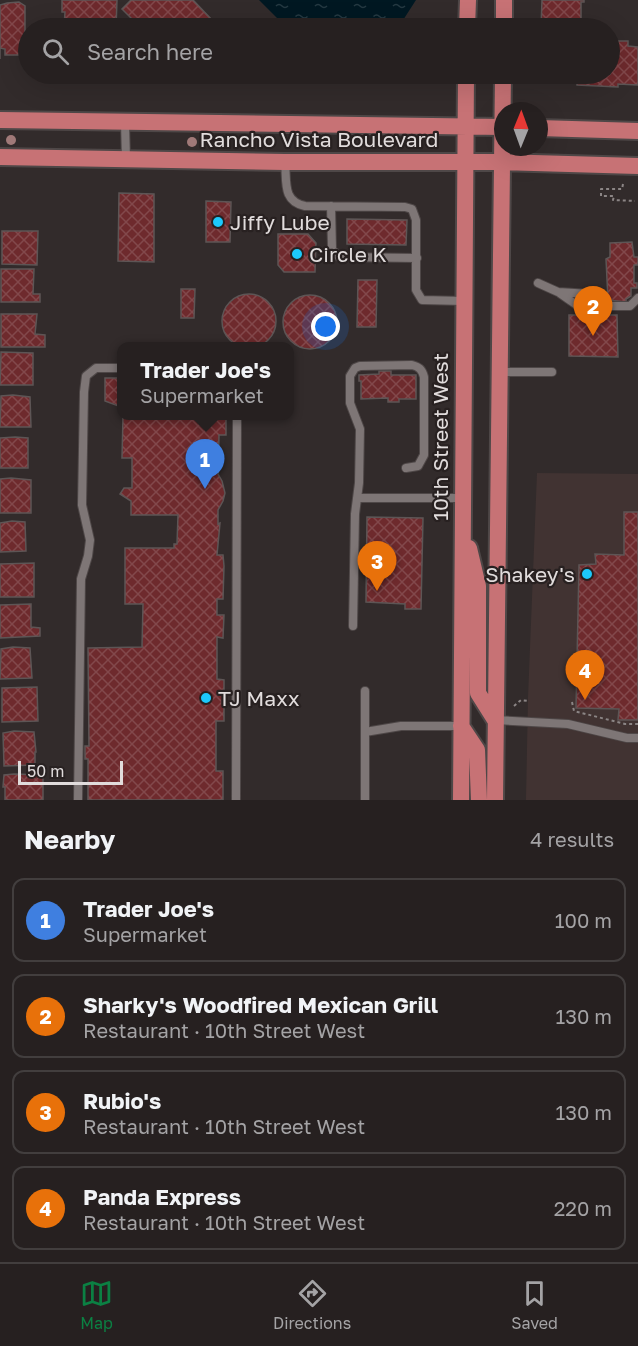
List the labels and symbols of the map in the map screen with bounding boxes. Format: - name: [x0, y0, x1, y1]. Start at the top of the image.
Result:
- north arrow: [494, 102, 548, 156]
- street label: Rancho Vista Boulevard: [200, 126, 438, 152]
- place label: Jiffy Lube: [230, 209, 330, 235]
- marker: Jiffy Lube: [211, 215, 225, 229]
- place label: Circle K: [309, 241, 387, 267]
- marker: Circle K: [290, 247, 304, 261]
- pin: 2: [574, 286, 612, 336]
- your location: [311, 312, 340, 341]
- street label: 10th Street West: [427, 353, 453, 521]
- pin: 1: [186, 440, 224, 489]
- pin: 3: [358, 542, 397, 591]
- place label: Shakey's: [485, 561, 575, 587]
- marker: Shakey's: [580, 567, 594, 581]
- pin: 4: [566, 650, 604, 700]
- place label: TJ Maxx: [218, 685, 300, 711]
- marker: TJ Maxx: [199, 691, 213, 705]
- scale bar: [18, 758, 123, 786]

